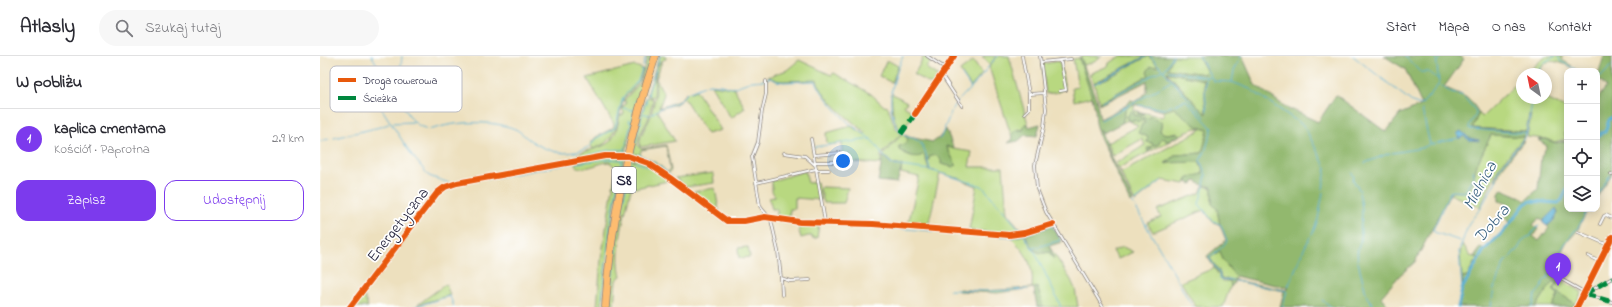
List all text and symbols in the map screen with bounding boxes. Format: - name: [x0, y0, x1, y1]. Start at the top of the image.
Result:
- search box: [99, 10, 379, 46]
- text: Atlasly: [20, 14, 75, 41]
- icon: search: [113, 17, 135, 39]
- text: Szukaj tutaj: [145, 17, 221, 39]
- text: Start: [1386, 17, 1416, 38]
- text: Mapa: [1438, 17, 1470, 38]
- text: O nas: [1492, 17, 1526, 38]
- text: Kontakt: [1548, 17, 1592, 38]
- legend: [330, 66, 462, 112]
- north arrow: [1516, 68, 1552, 104]
- map controls: [1564, 68, 1600, 212]
- button: +: [1564, 68, 1600, 104]
- text: W pobliżu: [16, 70, 82, 95]
- text: Droga rowerowa: [362, 73, 437, 90]
- text: Ścieżka: [363, 91, 397, 107]
- button: −: [1564, 104, 1600, 140]
- text: kaplica cmentarna: [54, 118, 166, 140]
- text: 1: [27, 129, 31, 148]
- text: 2.9 km: [272, 129, 304, 148]
- text: Kościół · Paprotna: [54, 140, 150, 159]
- button: locate: [1564, 140, 1600, 176]
- your location: [833, 151, 853, 171]
- water label: Mielnica: [1457, 156, 1504, 215]
- road number: S8: [612, 167, 636, 193]
- button: layers: [1564, 176, 1600, 212]
- button: Zapisz: [16, 180, 156, 221]
- button: Udostępnij: [164, 180, 304, 221]
- street label: Energetyczna: [362, 183, 435, 268]
- water label: Dobra: [1468, 198, 1517, 249]
- pin: 1: [1545, 253, 1571, 286]

